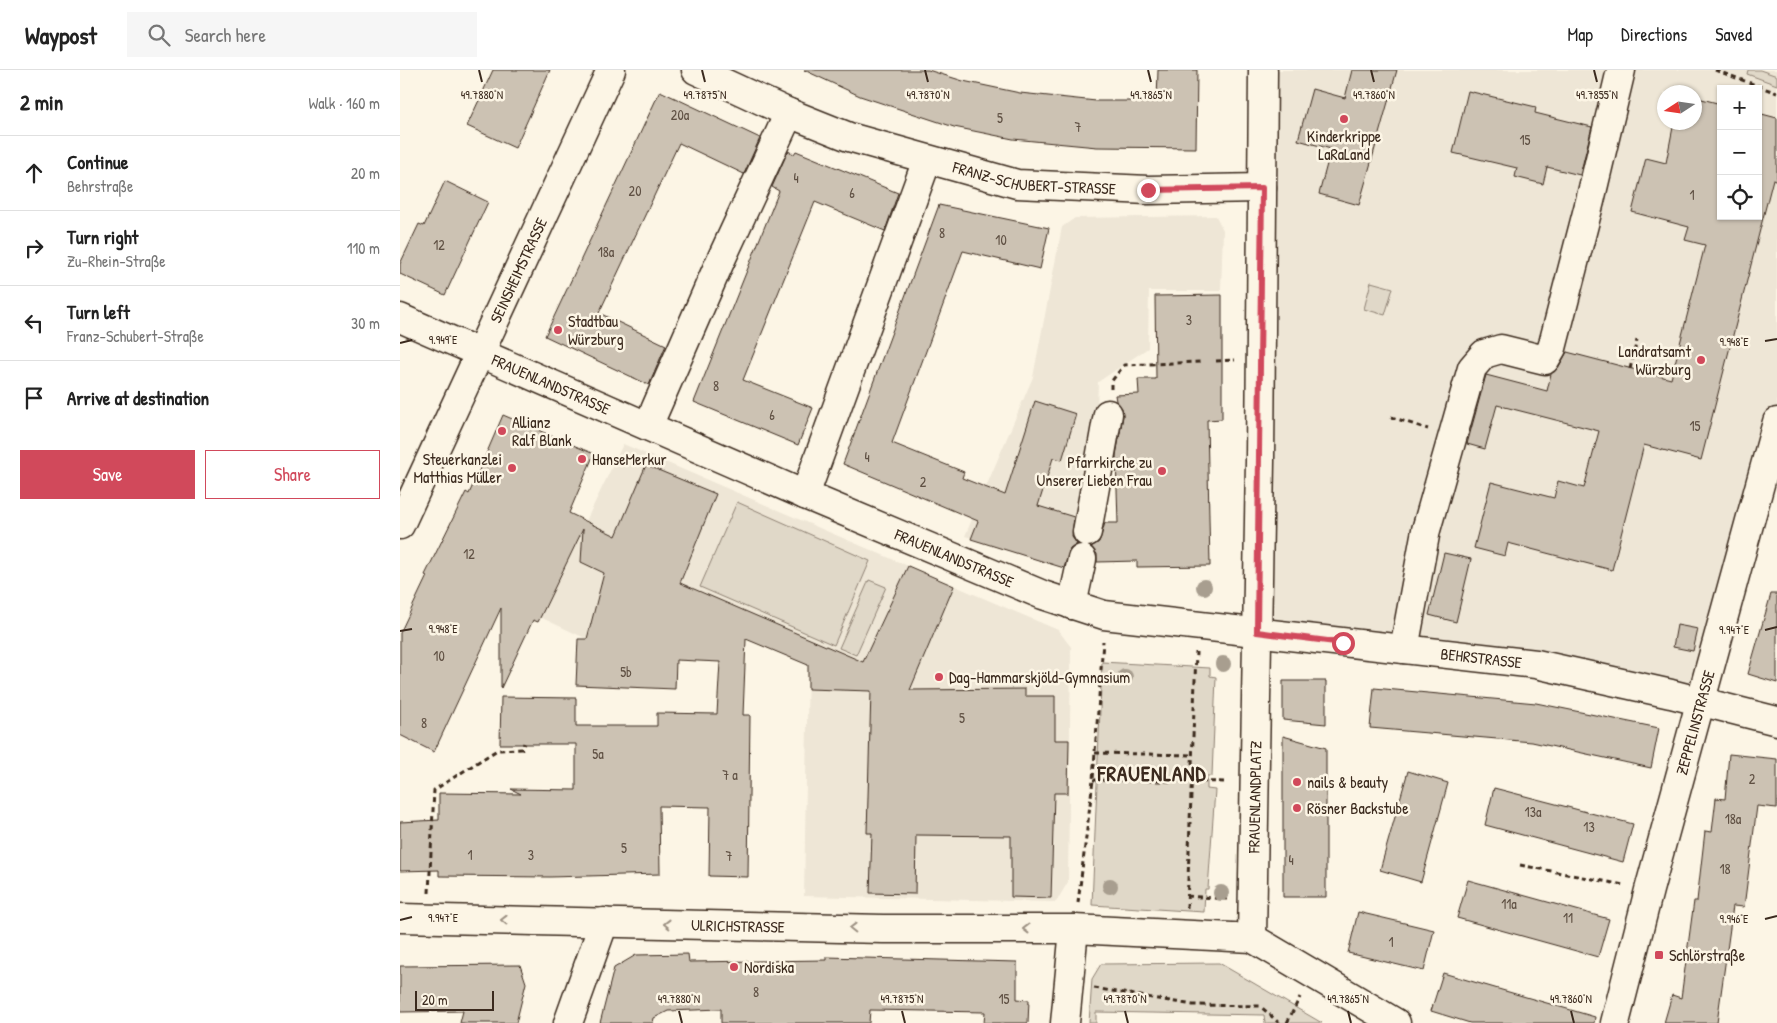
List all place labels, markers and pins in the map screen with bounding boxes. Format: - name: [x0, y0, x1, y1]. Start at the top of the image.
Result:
- marker: Kinderkrippe LaRaLand: [1338, 113, 1350, 125]
- place label: Kinderkrippe LaRaLand: [1307, 125, 1382, 165]
- place label: Stadtbau Würzburg: [568, 310, 624, 350]
- marker: Stadtbau Würzburg: [552, 324, 564, 336]
- place label: Landratsamt Würzburg: [1619, 340, 1691, 380]
- marker: Landratsamt Würzburg: [1695, 354, 1707, 366]
- place label: Allianz Ralf Blank: [512, 411, 572, 451]
- marker: Allianz Ralf Blank: [496, 425, 508, 437]
- place label: Steuerkanzlei Matthias Müller: [413, 448, 502, 488]
- place label: HanseMerkur: [592, 448, 667, 470]
- place label: Pfarrkirche zu Unserer Lieben Frau: [1036, 451, 1153, 491]
- marker: HanseMerkur: [576, 453, 588, 465]
- marker: Steuerkanzlei Matthias Müller: [506, 462, 518, 474]
- marker: Pfarrkirche zu Unserer Lieben Frau: [1156, 465, 1168, 477]
- place label: Dag-Hammarskjöld-Gymnasium: [949, 666, 1130, 688]
- marker: Dag-Hammarskjöld-Gymnasium: [933, 671, 945, 683]
- place label: nails & beauty: [1307, 771, 1388, 793]
- marker: nails & beauty: [1291, 776, 1303, 788]
- place label: Rösner Backstube: [1307, 797, 1409, 819]
- marker: Rösner Backstube: [1291, 802, 1303, 814]
- place label: Schlörstraße: [1669, 944, 1746, 966]
- marker: Schlörstraße: [1653, 949, 1665, 961]
- place label: Nordiska: [744, 956, 794, 978]
- marker: Nordiska: [728, 961, 740, 973]

